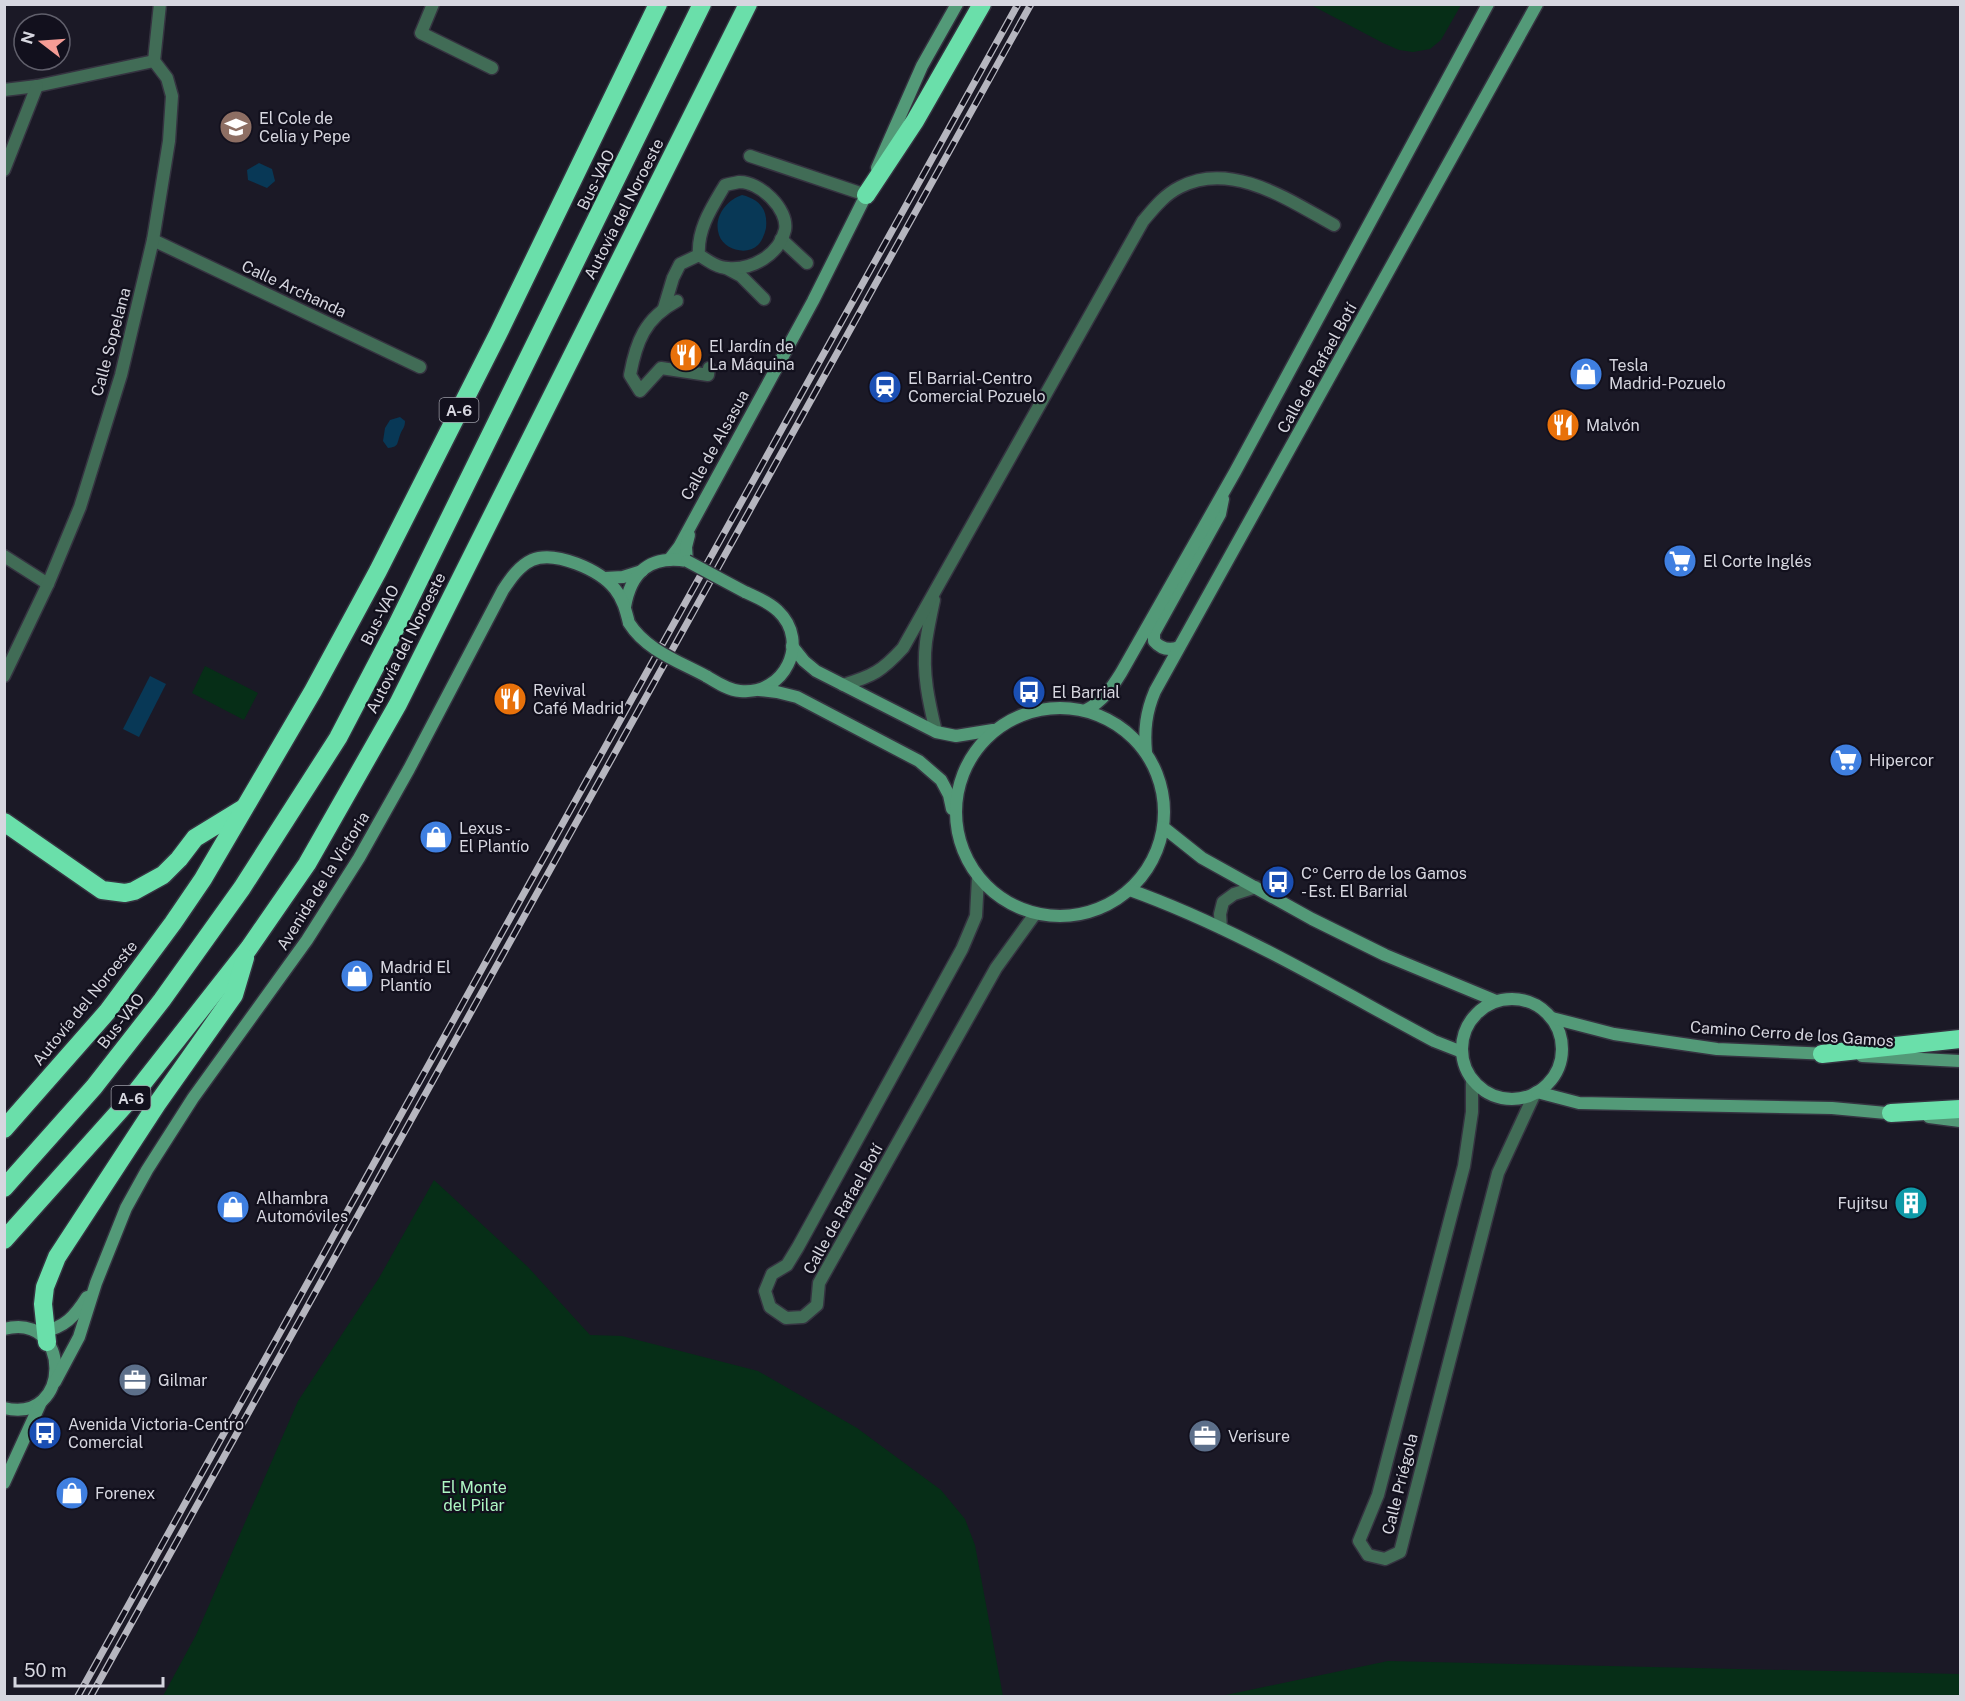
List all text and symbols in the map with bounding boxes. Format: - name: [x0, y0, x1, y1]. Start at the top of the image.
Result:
- north arrow: [12, 12, 72, 72]
- text: N: [17, 29, 39, 47]
- school or university icon: El Cole de Celia y Pepe: [218, 109, 254, 145]
- place label: El Cole de Celia y Pepe: [259, 109, 351, 146]
- street label: Autovía del Noroeste: [580, 135, 668, 283]
- street label: Bus-VAO: [573, 147, 619, 213]
- street label: Calle Archanda: [239, 256, 349, 322]
- street label: Calle Sopelana: [87, 286, 135, 398]
- street label: Calle de Rafael Botí: [1273, 299, 1361, 436]
- restaurant icon: El Jardín de La Máquina: [668, 337, 704, 373]
- place label: El Jardín de La Máquina: [709, 337, 795, 374]
- shop icon: Tesla Madrid-Pozuelo: [1568, 356, 1604, 392]
- place label: Tesla Madrid-Pozuelo: [1609, 356, 1726, 393]
- station icon: El Barrial-Centro Comercial Pozuelo: [867, 369, 903, 405]
- place label: El Barrial-Centro Comercial Pozuelo: [908, 369, 1046, 406]
- street label: Calle de Alsasua: [677, 387, 753, 503]
- road number: A-6: [440, 398, 478, 422]
- restaurant icon: Malvón: [1545, 407, 1581, 443]
- place label: Malvón: [1586, 416, 1640, 435]
- supermarket icon: El Corte Inglés: [1662, 543, 1698, 579]
- place label: El Corte Inglés: [1703, 552, 1812, 571]
- street label: Autovía del Noroeste: [362, 569, 450, 717]
- street label: Bus-VAO: [357, 582, 403, 648]
- bus stop icon: El Barrial: [1011, 674, 1047, 710]
- restaurant icon: Revival Café Madrid: [492, 681, 528, 717]
- place label: Revival Café Madrid: [533, 681, 624, 718]
- place label: El Barrial: [1052, 683, 1120, 702]
- supermarket icon: Hipercor: [1828, 742, 1864, 778]
- place label: Hipercor: [1869, 751, 1934, 770]
- street label: Avenida de la Victoria: [273, 808, 373, 954]
- shop icon: Lexus - El Plantío: [418, 819, 454, 855]
- place label: Lexus - El Plantío: [459, 819, 529, 856]
- bus stop icon: Cº Cerro de los Gamos - Est. El Barrial: [1260, 864, 1296, 900]
- place label: Cº Cerro de los Gamos - Est. El Barrial: [1301, 864, 1467, 901]
- street label: Autovía del Noroeste: [29, 937, 141, 1069]
- shop icon: Madrid El Plantío: [339, 958, 375, 994]
- place label: Madrid El Plantío: [380, 958, 451, 995]
- street label: Bus-VAO: [94, 990, 148, 1052]
- street label: Camino Cerro de los Gamos: [1690, 1017, 1894, 1051]
- road number: A-6: [112, 1086, 150, 1110]
- street label: Calle de Rafael Botí: [799, 1140, 887, 1277]
- building icon: Fujitsu: [1893, 1185, 1929, 1221]
- shop icon: Alhambra Automóviles: [215, 1189, 251, 1225]
- place label: Alhambra Automóviles: [256, 1189, 348, 1226]
- place label: Fujitsu: [1838, 1194, 1888, 1213]
- office icon: Gilmar: [117, 1362, 153, 1398]
- place label: Gilmar: [158, 1371, 207, 1390]
- bus stop icon: Avenida Victoria-Centro Comercial: [27, 1415, 63, 1451]
- place label: Avenida Victoria-Centro Comercial: [68, 1415, 244, 1452]
- office icon: Verisure: [1187, 1418, 1223, 1454]
- place label: Verisure: [1228, 1427, 1290, 1446]
- street label: Calle Priégola: [1378, 1432, 1422, 1536]
- shop icon: Forenex: [54, 1475, 90, 1511]
- park label: El Monte del Pilar: [441, 1478, 507, 1515]
- place label: Forenex: [95, 1484, 155, 1503]
- scale bar: [15, 1650, 164, 1688]
- text: 50 m: [24, 1660, 67, 1681]

